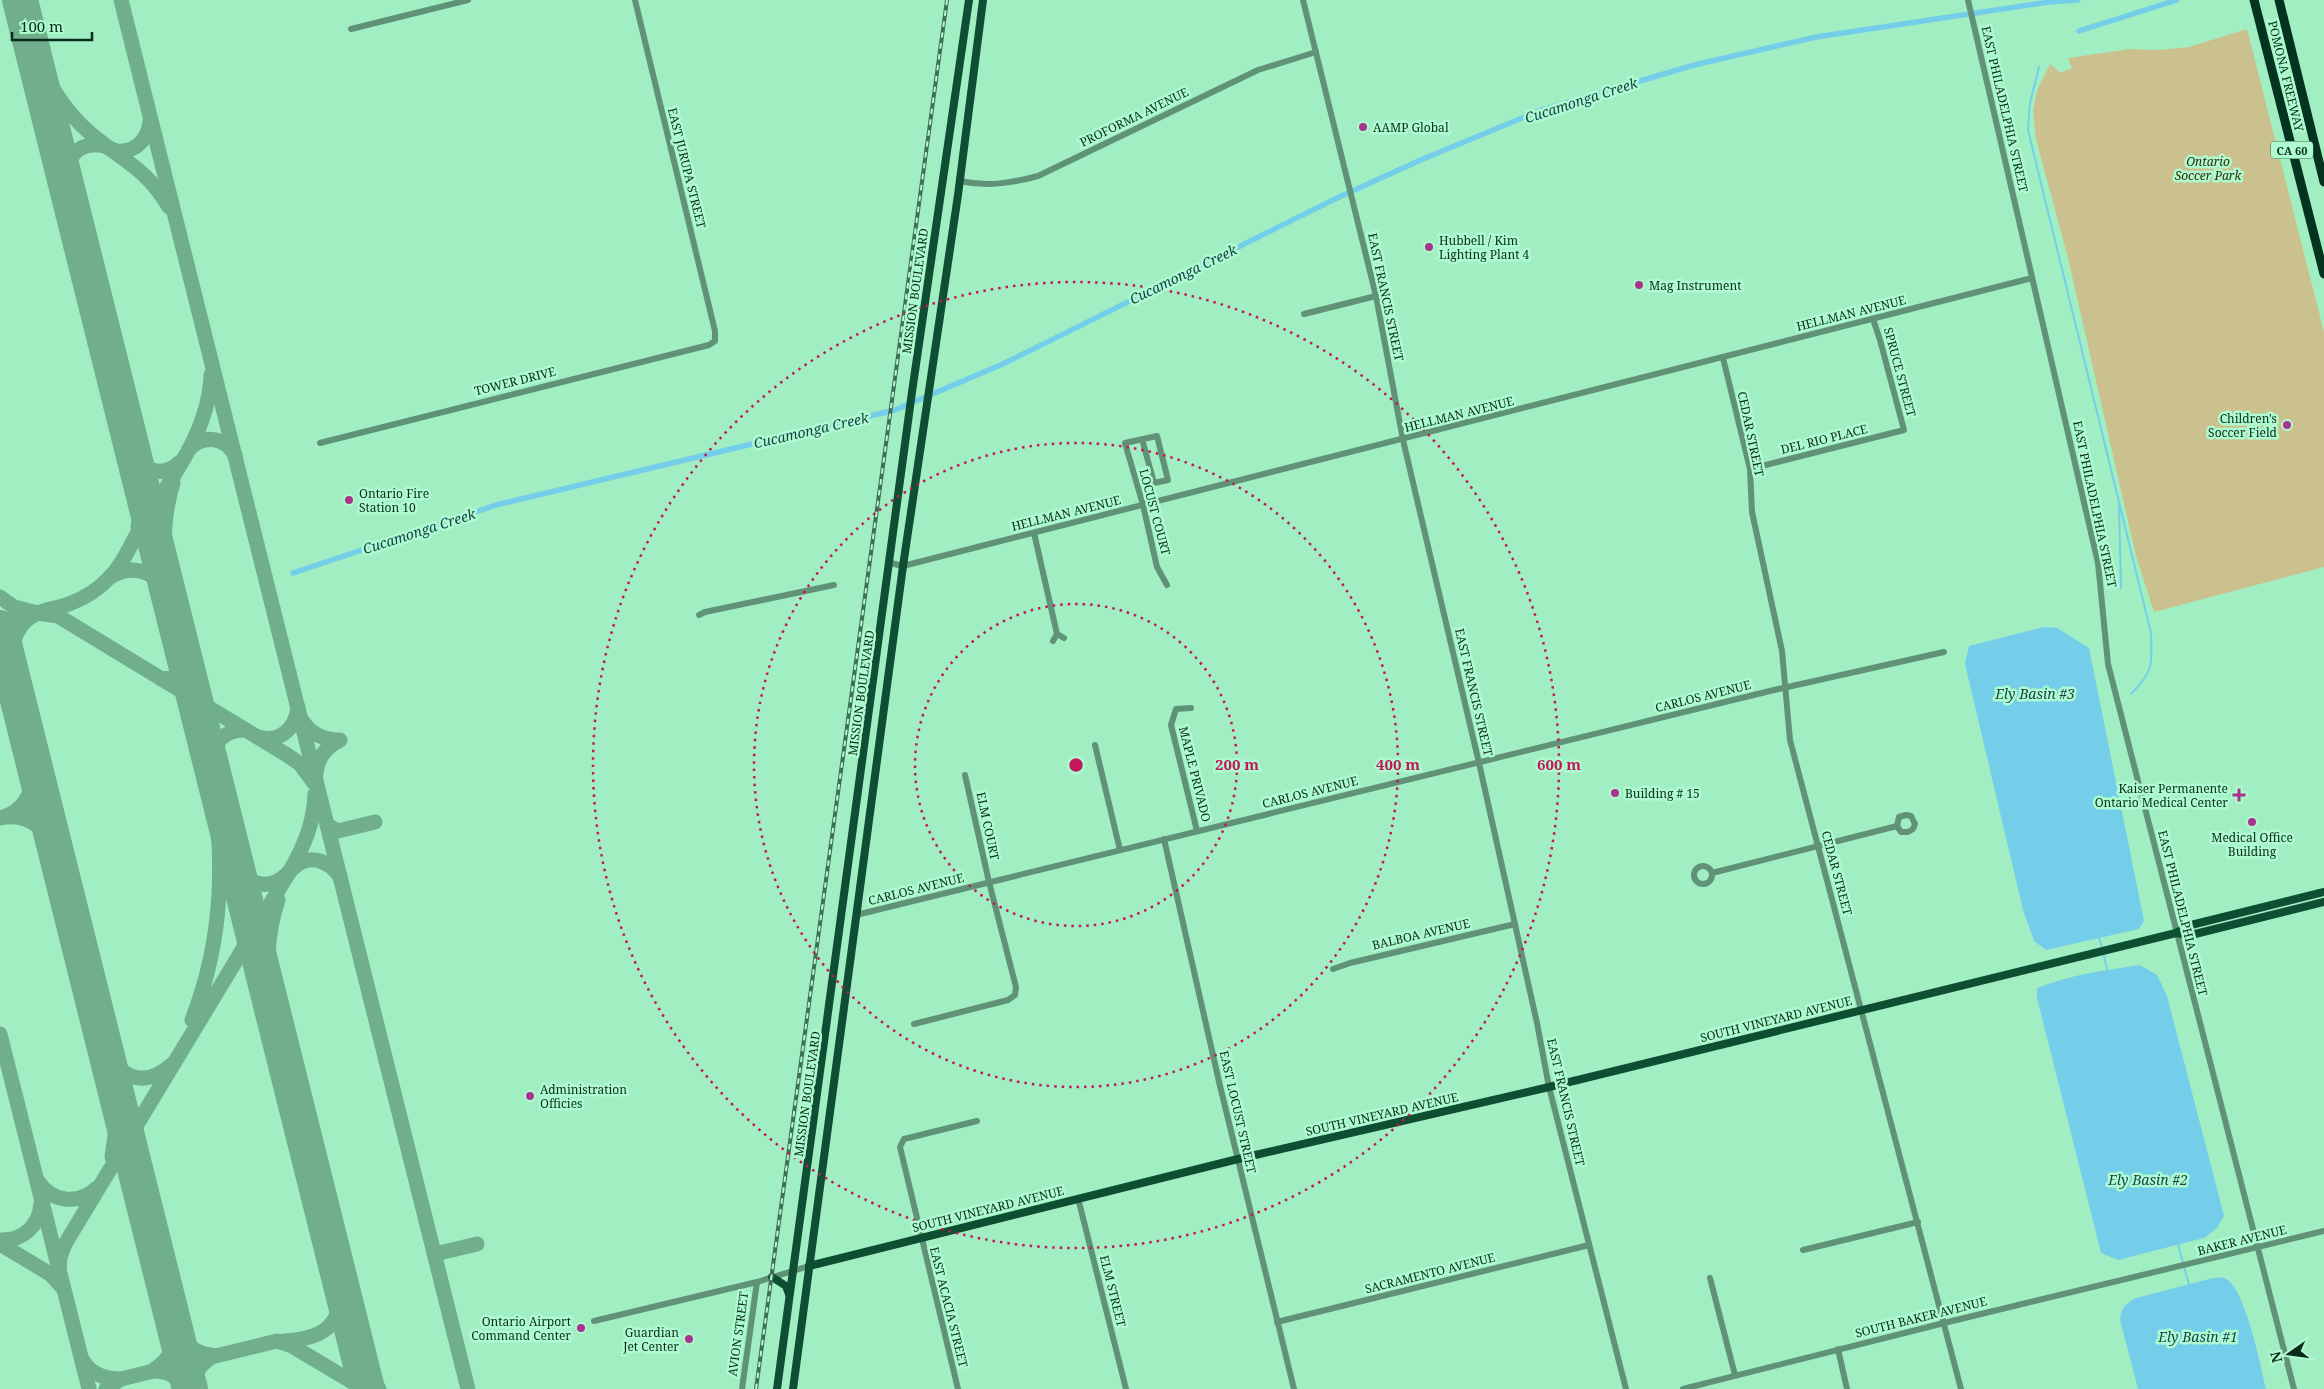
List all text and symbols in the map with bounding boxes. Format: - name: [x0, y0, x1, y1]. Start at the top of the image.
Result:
- scale bar: [12, 10, 92, 42]
- text: 100 m: [20, 16, 63, 36]
- street label: POMONA FREEWAY: [2264, 19, 2308, 134]
- street label: EAST PHILADELPHIA STREET: [1978, 24, 2033, 194]
- water label: Cucamonga Creek: [1522, 73, 1641, 127]
- street label: PROFORMA AVENUE: [1077, 83, 1191, 151]
- street label: EAST JURUPA STREET: [664, 106, 710, 231]
- place label: AAMP Global: [1373, 119, 1449, 136]
- marker: AAMP Global: [1357, 121, 1369, 133]
- road number: CA 60: [2271, 142, 2313, 158]
- park label: Ontario Soccer Park: [2175, 153, 2242, 184]
- street label: MISSION BOULEVARD: [898, 227, 932, 355]
- street label: EAST FRANCIS STREET: [1364, 231, 1408, 363]
- place label: Hubbell / Kim Lighting Plant 4: [1439, 232, 1530, 263]
- water label: Cucamonga Creek: [1126, 239, 1241, 308]
- marker: Hubbell / Kim Lighting Plant 4: [1423, 241, 1435, 253]
- place label: Mag Instrument: [1649, 277, 1741, 294]
- marker: Mag Instrument: [1633, 279, 1645, 291]
- street label: HELLMAN AVENUE: [1794, 291, 1908, 335]
- street label: SPRUCE STREET: [1880, 325, 1920, 419]
- street label: TOWER DRIVE: [472, 363, 558, 399]
- street label: CEDAR STREET: [1734, 390, 1768, 479]
- street label: HELLMAN AVENUE: [1402, 392, 1516, 436]
- water label: Cucamonga Creek: [752, 407, 871, 452]
- place label: Children's Soccer Field: [2208, 410, 2278, 441]
- street label: EAST PHILADELPHIA STREET: [2069, 419, 2121, 590]
- marker: Children's Soccer Field: [2281, 419, 2293, 431]
- street label: DEL RIO PLACE: [1779, 420, 1869, 458]
- street label: LOCUST COURT: [1135, 467, 1175, 558]
- place label: Ontario Fire Station 10: [359, 485, 429, 516]
- street label: HELLMAN AVENUE: [1009, 491, 1123, 535]
- marker: Ontario Fire Station 10: [343, 494, 355, 506]
- water label: Cucamonga Creek: [360, 504, 479, 558]
- street label: EAST FRANCIS STREET: [1451, 627, 1497, 758]
- street label: MISSION BOULEVARD: [844, 629, 878, 757]
- street label: CARLOS AVENUE: [1653, 676, 1753, 716]
- water label: Ely Basin #3: [1994, 684, 2075, 703]
- street label: MAPLE PRIVADO: [1175, 724, 1215, 824]
- text: 200 m: [1215, 754, 1259, 774]
- text: 400 m: [1376, 754, 1420, 774]
- text: 600 m: [1537, 754, 1581, 774]
- centre of rings: [1067, 756, 1085, 774]
- street label: CARLOS AVENUE: [1260, 772, 1360, 812]
- place label: Kaiser Permanente Ontario Medical Center: [2095, 780, 2228, 811]
- place label: Building # 15: [1625, 785, 1700, 802]
- marker: Building # 15: [1609, 787, 1621, 799]
- marker: Kaiser Permanente Ontario Medical Center: [2232, 788, 2246, 802]
- street label: ELM COURT: [972, 790, 1004, 862]
- marker: Medical Office Building: [2246, 816, 2258, 828]
- street label: EAST PHILADELPHIA STREET: [2154, 828, 2212, 998]
- street label: CEDAR STREET: [1818, 829, 1857, 918]
- place label: Medical Office Building: [2211, 829, 2293, 860]
- street label: CARLOS AVENUE: [866, 869, 966, 909]
- street label: BALBOA AVENUE: [1370, 914, 1472, 954]
- street label: SOUTH VINEYARD AVENUE: [1698, 992, 1854, 1046]
- street label: MISSION BOULEVARD: [790, 1030, 824, 1158]
- street label: EAST FRANCIS STREET: [1543, 1037, 1589, 1168]
- street label: EAST LOCUST STREET: [1216, 1049, 1261, 1176]
- place label: Administration Officies: [540, 1081, 627, 1112]
- street label: SOUTH VINEYARD AVENUE: [1304, 1088, 1460, 1140]
- marker: Administration Officies: [524, 1090, 536, 1102]
- water label: Ely Basin #2: [2107, 1170, 2188, 1189]
- street label: SOUTH VINEYARD AVENUE: [910, 1182, 1066, 1236]
- street label: BAKER AVENUE: [2196, 1221, 2288, 1259]
- street label: EAST ACACIA STREET: [926, 1245, 972, 1370]
- street label: SACRAMENTO AVENUE: [1363, 1249, 1497, 1297]
- street label: ELM STREET: [1096, 1253, 1130, 1329]
- street label: AVION STREET: [724, 1290, 752, 1377]
- street label: SOUTH BAKER AVENUE: [1853, 1292, 1989, 1342]
- place label: Ontario Airport Command Center: [471, 1313, 571, 1344]
- marker: Ontario Airport Command Center: [575, 1322, 587, 1334]
- place label: Guardian Jet Center: [622, 1324, 679, 1355]
- water label: Ely Basin #1: [2157, 1327, 2238, 1346]
- north arrow: [2264, 1329, 2314, 1379]
- marker: Guardian Jet Center: [683, 1333, 695, 1345]
- text: N: [2265, 1350, 2286, 1365]

